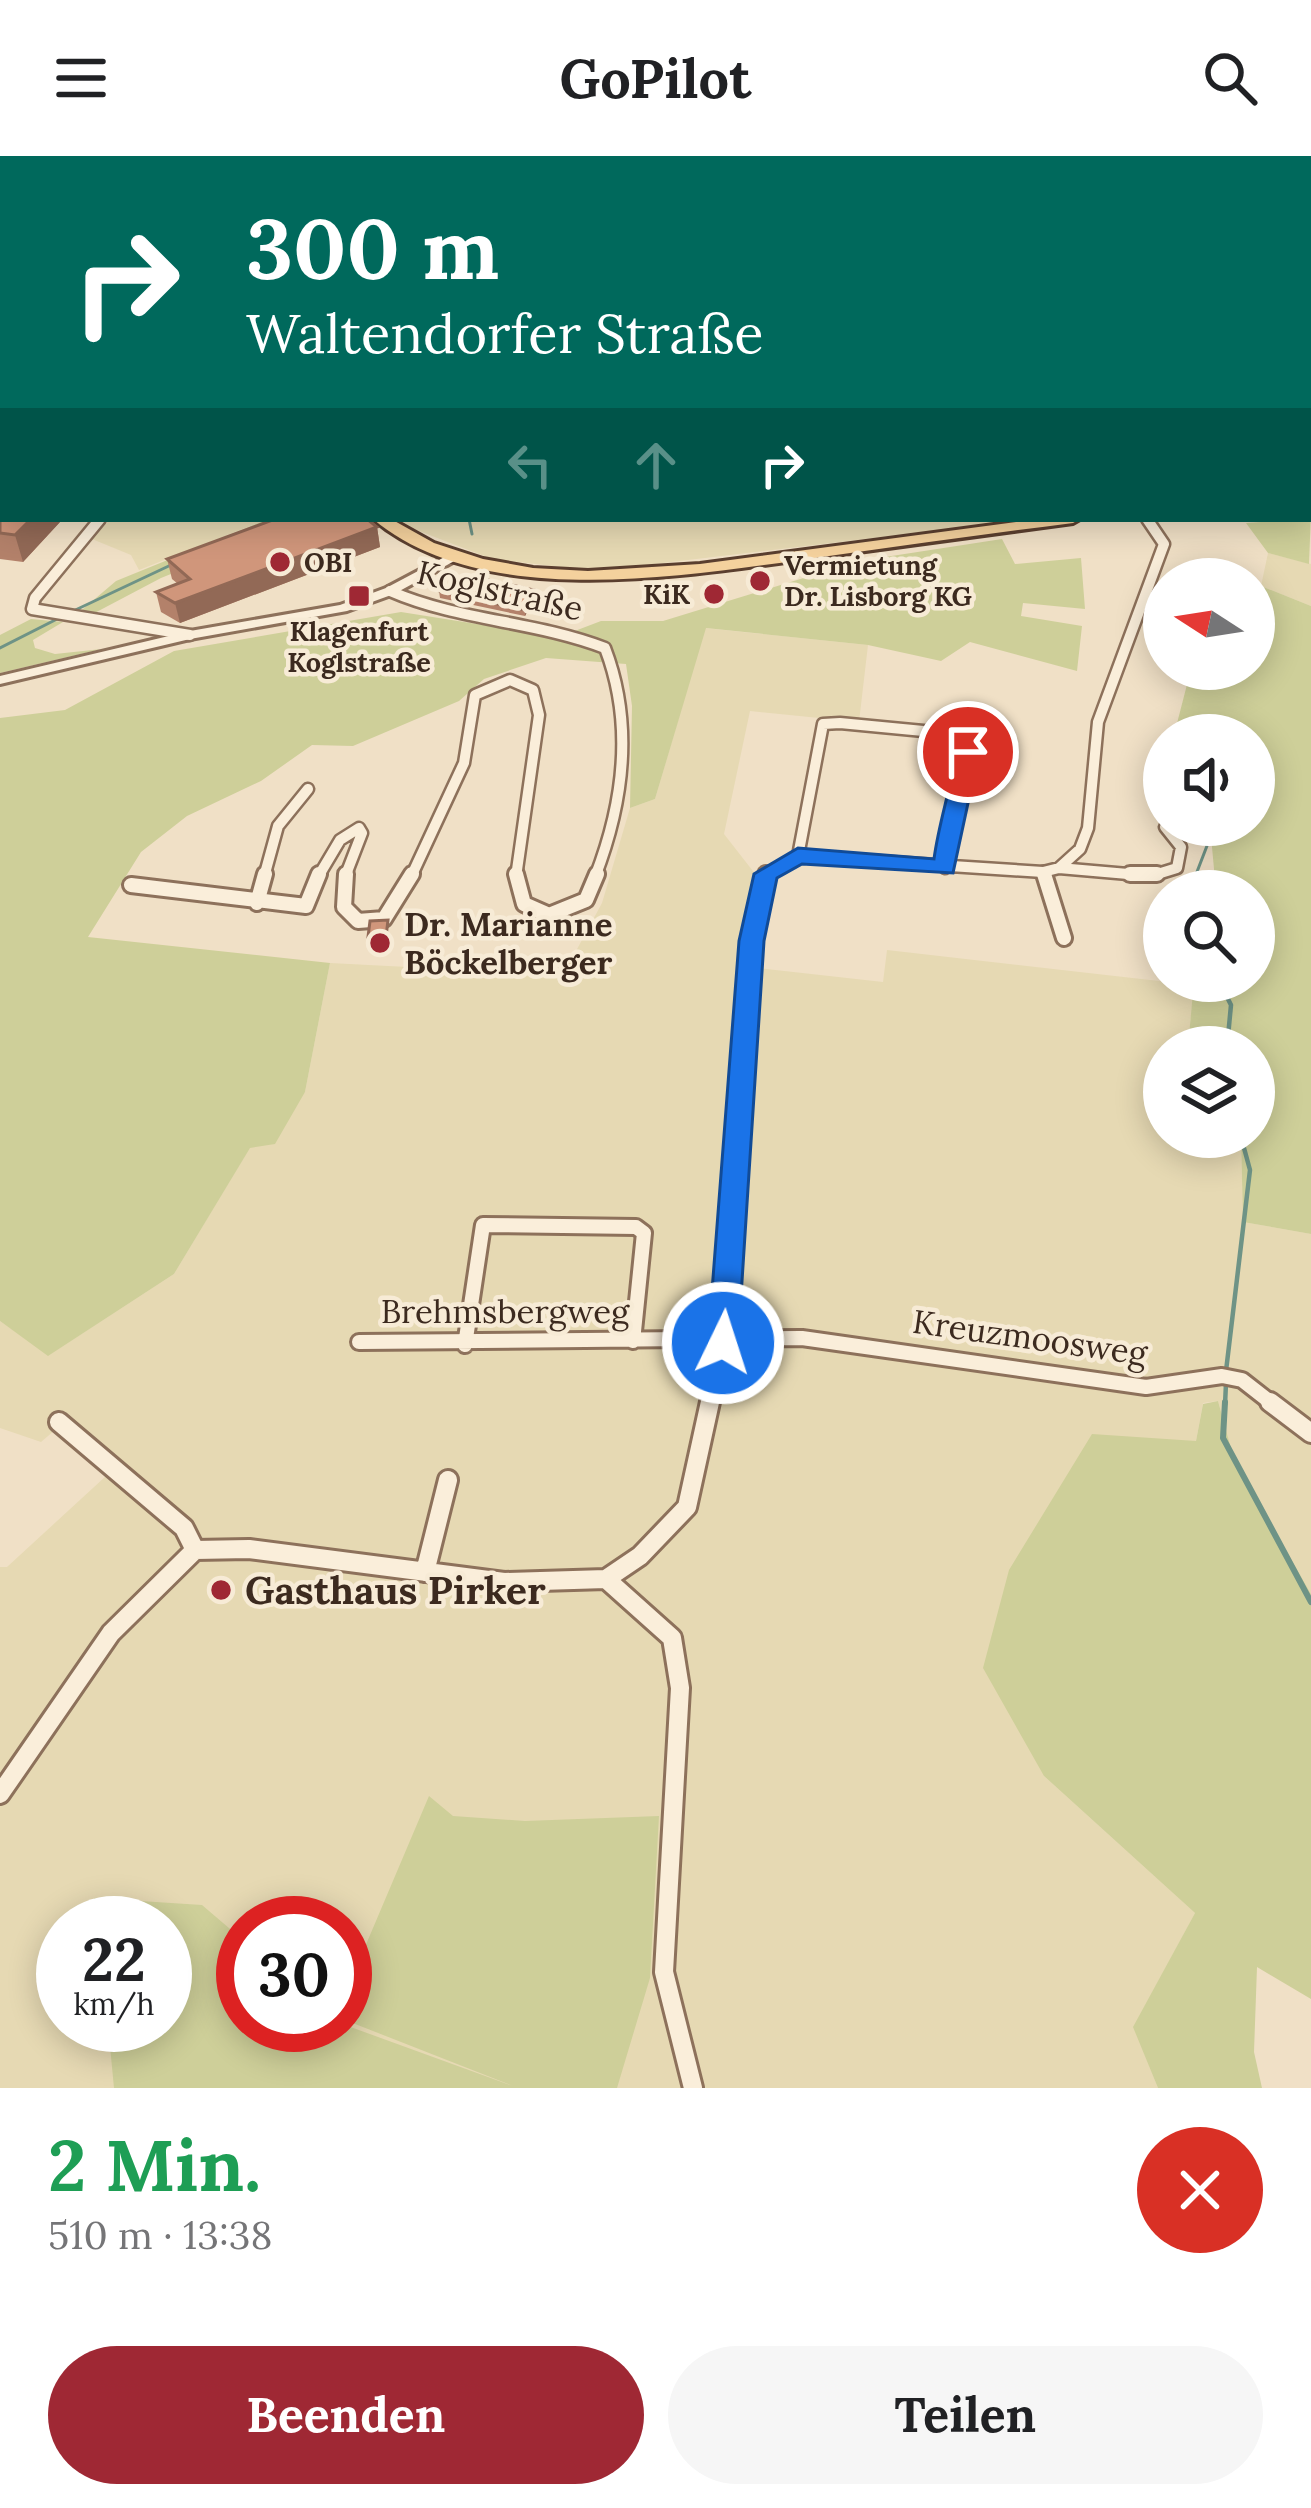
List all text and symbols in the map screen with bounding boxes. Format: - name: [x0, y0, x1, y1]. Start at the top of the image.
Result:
- text: GoPilot: [560, 44, 751, 113]
- icon: menu: [48, 45, 114, 111]
- icon: search: [1197, 45, 1263, 111]
- text: 300 m: [246, 194, 499, 302]
- icon: right: [48, 204, 204, 360]
- text: Waltendorfer Straße: [246, 299, 763, 368]
- icon: left: [497, 432, 563, 498]
- icon: ahead: [623, 432, 689, 498]
- icon: right: [749, 432, 815, 498]
- place label: OBI: [304, 545, 352, 579]
- place label: Vermietung Dr. Lisborg KG: [784, 548, 972, 613]
- marker: OBI: [267, 549, 293, 575]
- street label: Koglstraße: [413, 551, 587, 629]
- north arrow: [1143, 558, 1275, 690]
- map controls: [1143, 558, 1275, 1158]
- marker: Vermietung Dr. Lisborg KG: [747, 568, 773, 594]
- place label: KiK: [643, 577, 691, 611]
- marker: KiK: [701, 581, 727, 607]
- marker: Klagenfurt Koglstraße: [346, 583, 372, 609]
- place label: Klagenfurt Koglstraße: [287, 614, 431, 679]
- pin: [917, 701, 1019, 803]
- button: sound: [1143, 714, 1275, 846]
- icon: arrive: [935, 719, 1001, 785]
- button: search: [1143, 870, 1275, 1002]
- place label: Dr. Marianne Böckelberger: [404, 903, 613, 983]
- marker: Dr. Marianne Böckelberger: [367, 930, 393, 956]
- button: layers: [1143, 1026, 1275, 1158]
- position arrow: [660, 1280, 786, 1406]
- street label: Brehmsbergweg: [381, 1290, 630, 1332]
- street label: Kreuzmoosweg: [910, 1300, 1151, 1374]
- place label: Gasthaus Pirker: [245, 1565, 546, 1615]
- marker: Gasthaus Pirker: [208, 1577, 234, 1603]
- speed limit sign: 30: [216, 1896, 372, 2052]
- text: 22: [82, 1921, 146, 1997]
- text: km/h: [73, 1985, 155, 2023]
- text: 2 Min.: [48, 2119, 261, 2211]
- button: close: [1137, 2127, 1263, 2253]
- text: 510 m · 13:38: [48, 2210, 272, 2260]
- button: Beenden: [48, 2346, 644, 2484]
- button: Teilen: [668, 2346, 1263, 2484]

